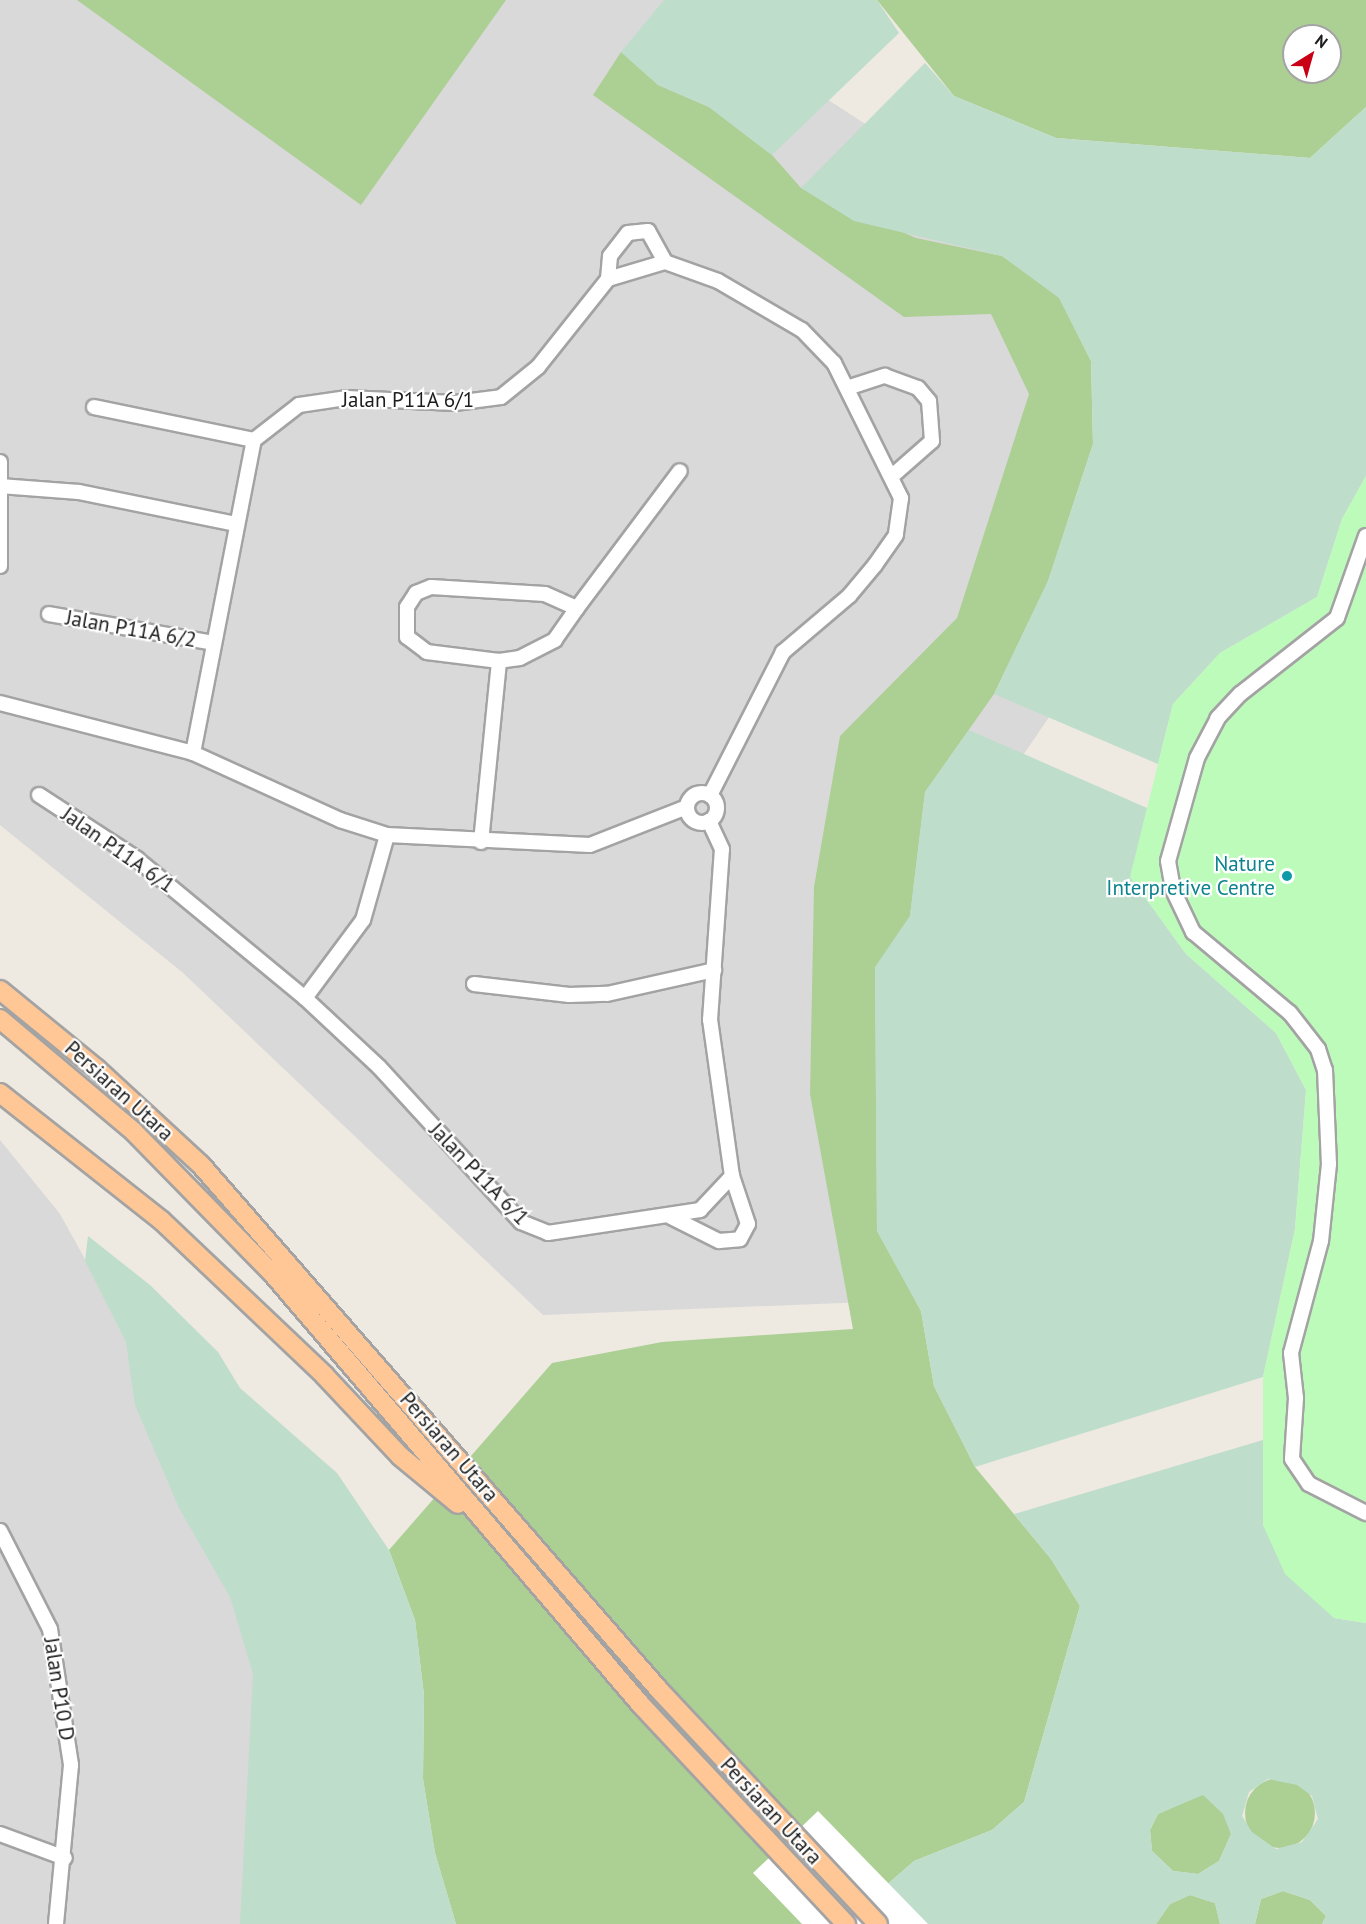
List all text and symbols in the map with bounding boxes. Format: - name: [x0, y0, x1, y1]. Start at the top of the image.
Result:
- north arrow: [1282, 24, 1342, 84]
- text: N: [1311, 30, 1332, 52]
- street label: Jalan P11A 6/1: [341, 387, 475, 413]
- street label: Jalan P11A 6/2: [63, 605, 199, 653]
- street label: Jalan P11A 6/1: [56, 802, 180, 898]
- place label: Nature Interpretive Centre: [1106, 851, 1275, 901]
- marker: Nature Interpretive Centre: [1280, 869, 1294, 883]
- street label: Persiaran Utara: [60, 1036, 178, 1146]
- street label: Jalan P11A 6/1: [424, 1117, 534, 1231]
- street label: Persiaran Utara: [395, 1387, 503, 1507]
- street label: Jalan P10 D: [38, 1636, 80, 1742]
- street label: Persiaran Utara: [715, 1752, 827, 1870]

